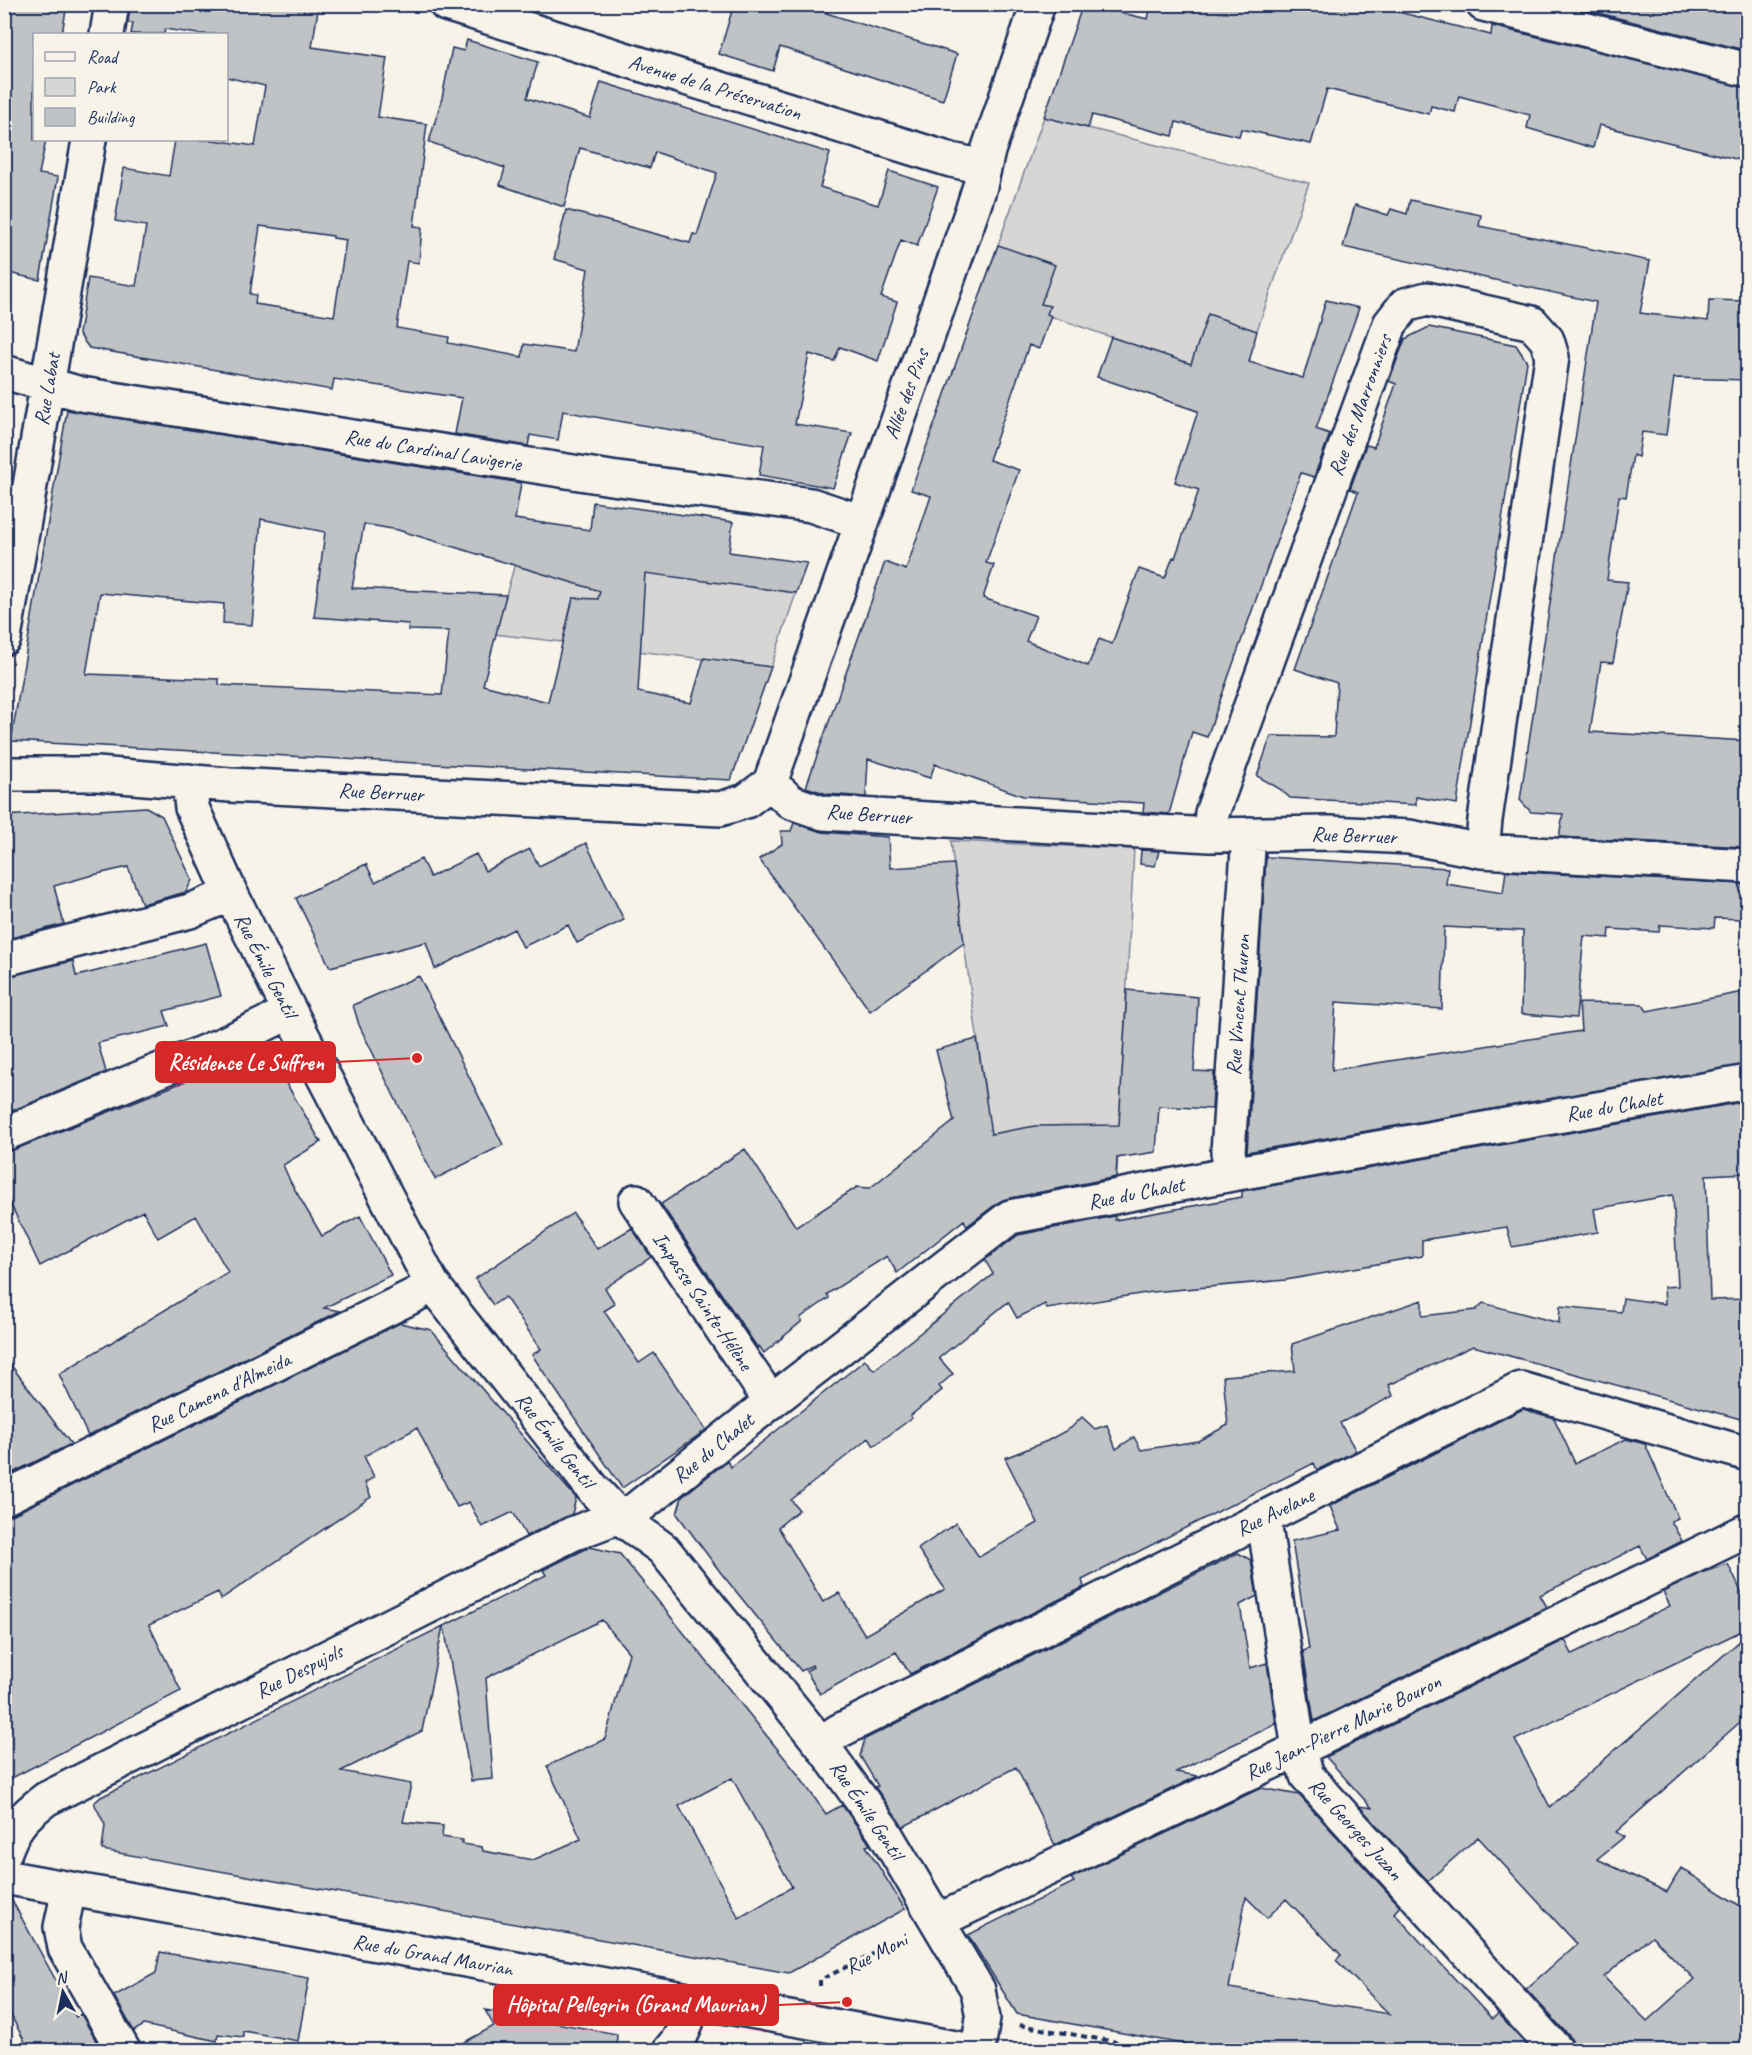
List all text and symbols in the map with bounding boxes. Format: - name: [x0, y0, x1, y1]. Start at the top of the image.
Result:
- legend: [33, 33, 228, 141]
- text: Road: [87, 46, 120, 68]
- street label: Avenue de la Préservation: [625, 48, 805, 126]
- text: Park: [87, 76, 117, 98]
- text: Building: [87, 106, 136, 128]
- street label: Rue des Marronniers: [1322, 329, 1398, 479]
- street label: Allée des Pins: [878, 344, 935, 443]
- street label: Rue Labat: [28, 349, 66, 427]
- street label: Rue du Cardinal Lavigerie: [343, 423, 524, 477]
- street label: Rue Berruer: [338, 777, 426, 807]
- street label: Rue Berruer: [826, 798, 914, 830]
- street label: Rue Berruer: [1311, 821, 1398, 850]
- street label: Rue Émile Gentil: [229, 908, 305, 1025]
- street label: Rue Vincent Thuron: [1220, 933, 1256, 1076]
- callout: Résidence Le Suffren: [156, 1042, 335, 1082]
- text: Résidence Le Suffren: [168, 1049, 325, 1077]
- street label: Rue du Chalet: [1564, 1084, 1666, 1127]
- street label: Rue du Chalet: [1086, 1171, 1188, 1215]
- street label: Impasse Sainte-Hélène: [647, 1227, 760, 1377]
- street label: Rue Camena d'Almeida: [143, 1345, 297, 1438]
- street label: Rue Émile Gentil: [510, 1387, 602, 1496]
- street label: Rue du Chalet: [667, 1406, 761, 1489]
- street label: Rue Avelane: [1232, 1481, 1319, 1542]
- street label: Rue Despujols: [251, 1637, 349, 1704]
- street label: Rue Jean-Pierre Marie Bouron: [1241, 1668, 1446, 1786]
- street label: Rue Émile Gentil: [824, 1755, 912, 1867]
- street label: Rue Georges Juzan: [1303, 1773, 1409, 1886]
- street label: Rue Moni: [841, 1925, 914, 1980]
- street label: Rue du Grand Maurian: [351, 1928, 516, 1982]
- north arrow: [33, 1962, 93, 2022]
- text: N: [54, 1967, 70, 1989]
- callout: Hôpital Pellegrin (Grand Maurian): [494, 1985, 778, 2025]
- text: Hôpital Pellegrin (Grand Maurian): [507, 1991, 767, 2019]

